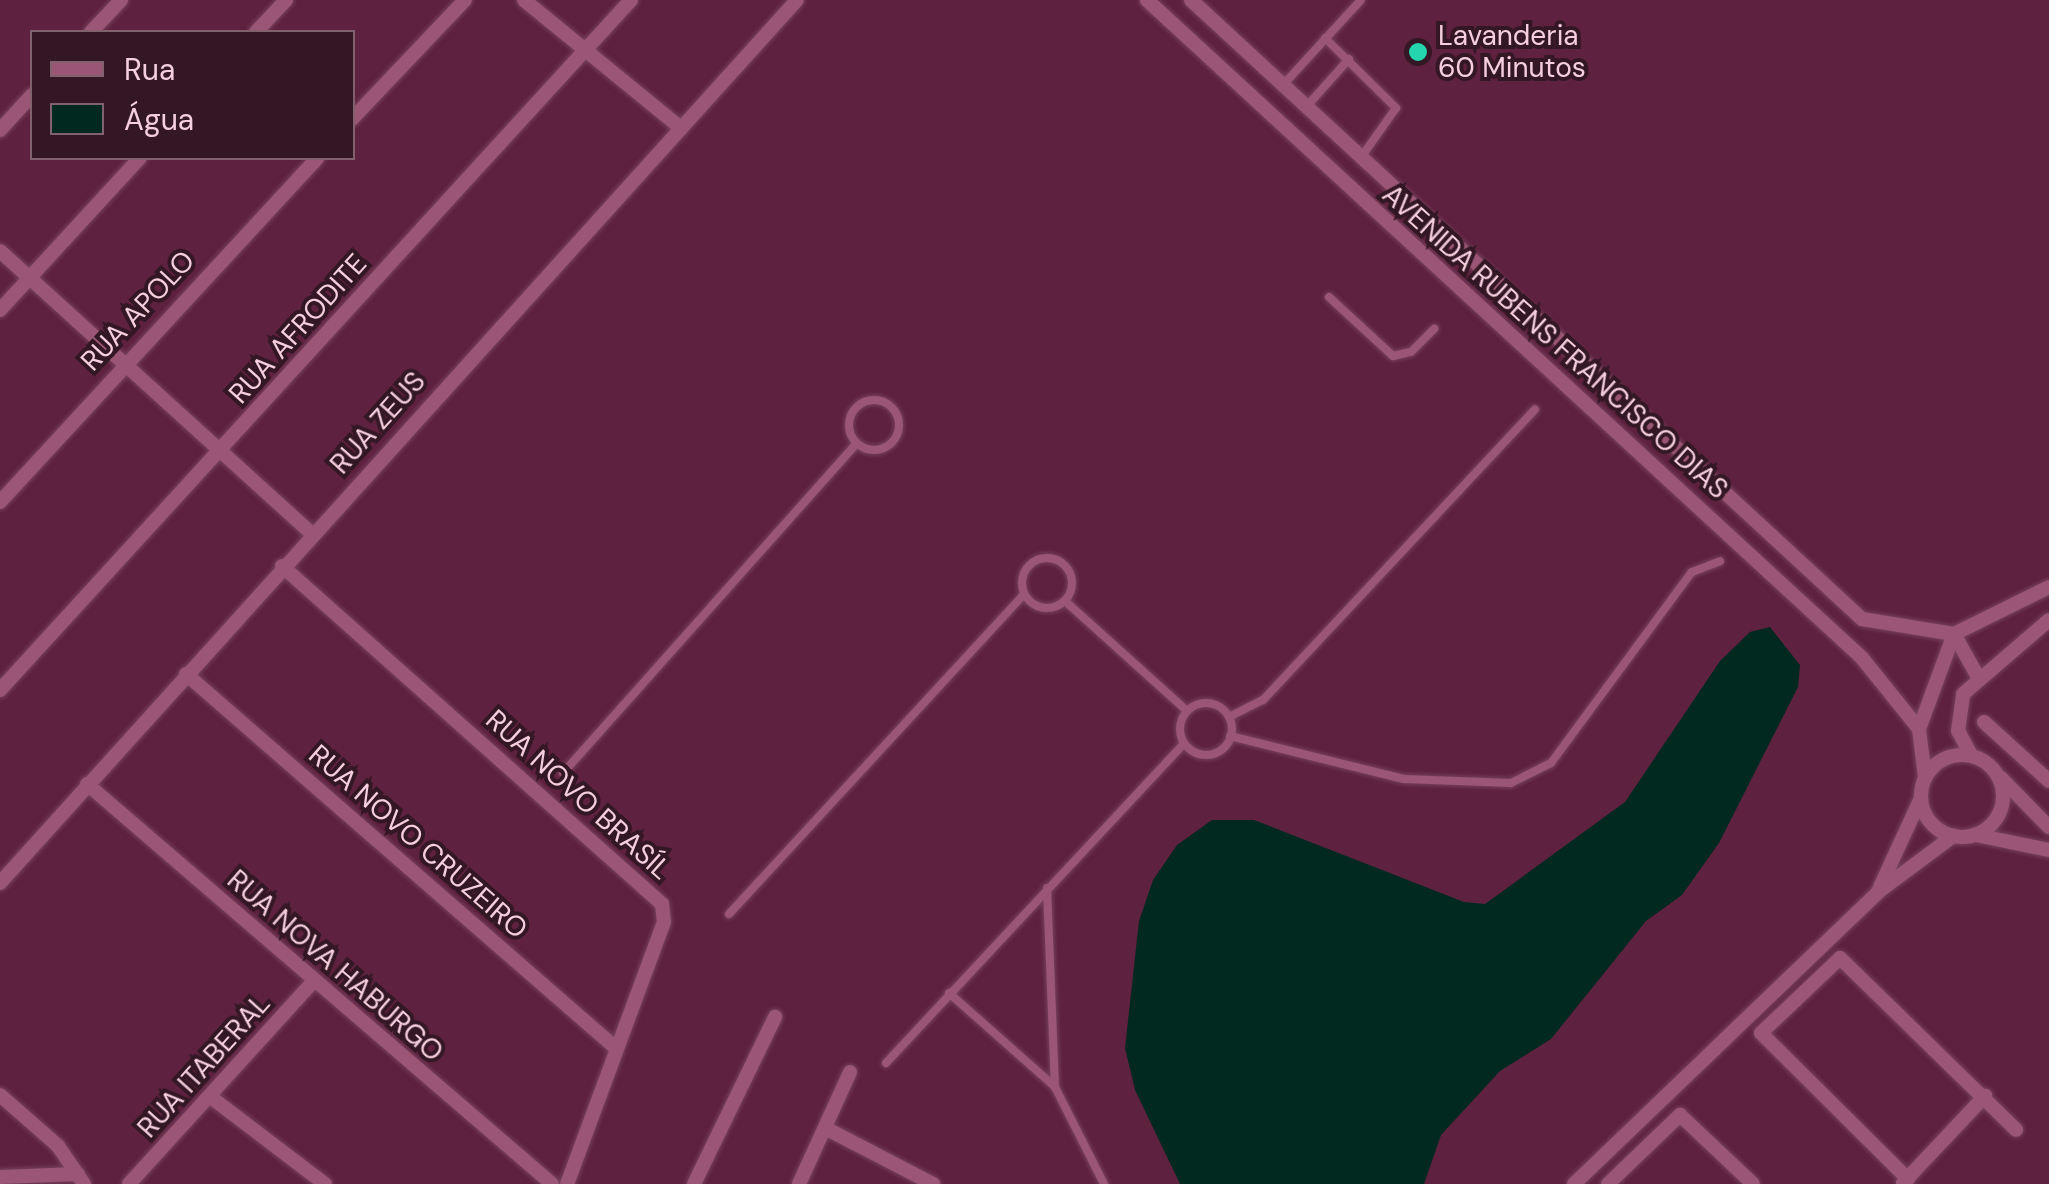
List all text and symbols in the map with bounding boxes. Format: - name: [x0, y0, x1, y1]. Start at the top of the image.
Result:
- place label: Lavanderia 60 Minutos: [1438, 19, 1586, 85]
- legend: [30, 30, 355, 160]
- marker: Lavanderia 60 Minutos: [1407, 41, 1429, 63]
- text: Rua: [124, 50, 175, 89]
- text: Água: [124, 100, 194, 139]
- street label: AVENIDA RUBENS FRANCISCO DIAS: [1375, 178, 1735, 506]
- street label: RUA APOLO: [74, 244, 202, 378]
- street label: RUA AFRODITE: [222, 247, 374, 411]
- street label: RUA ZEUS: [323, 365, 433, 481]
- street label: RUA NOVO BRASÍL: [479, 703, 677, 887]
- street label: RUA NOVO CRUZEIRO: [302, 738, 534, 946]
- street label: RUA NOVA HABURGO: [220, 863, 450, 1069]
- street label: RUA ITABERAL: [131, 987, 277, 1145]

